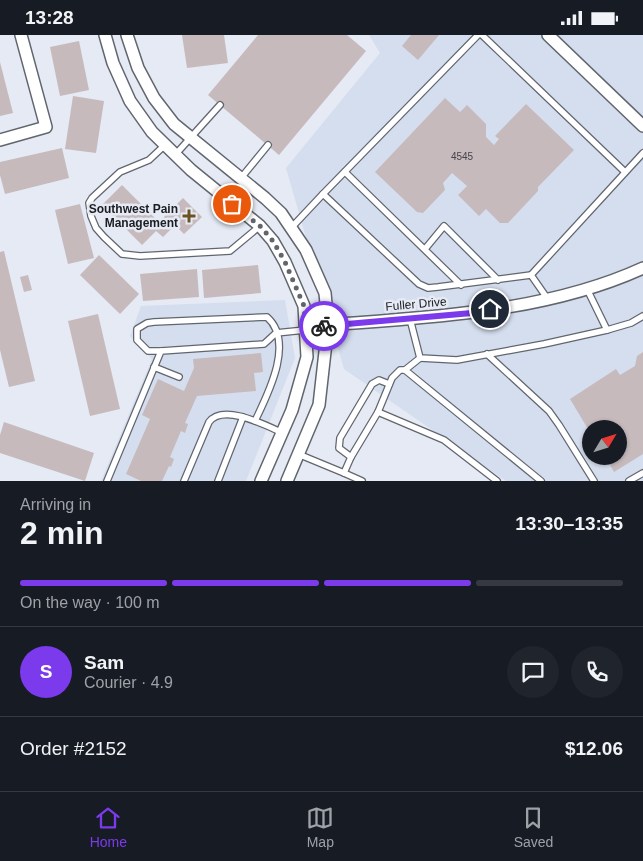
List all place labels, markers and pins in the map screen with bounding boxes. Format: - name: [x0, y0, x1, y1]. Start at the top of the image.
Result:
- pin: [211, 183, 253, 225]
- place label: Southwest Pain Management: [89, 202, 178, 230]
- marker: Southwest Pain Management: [182, 209, 196, 223]
- pin: [469, 288, 511, 330]

